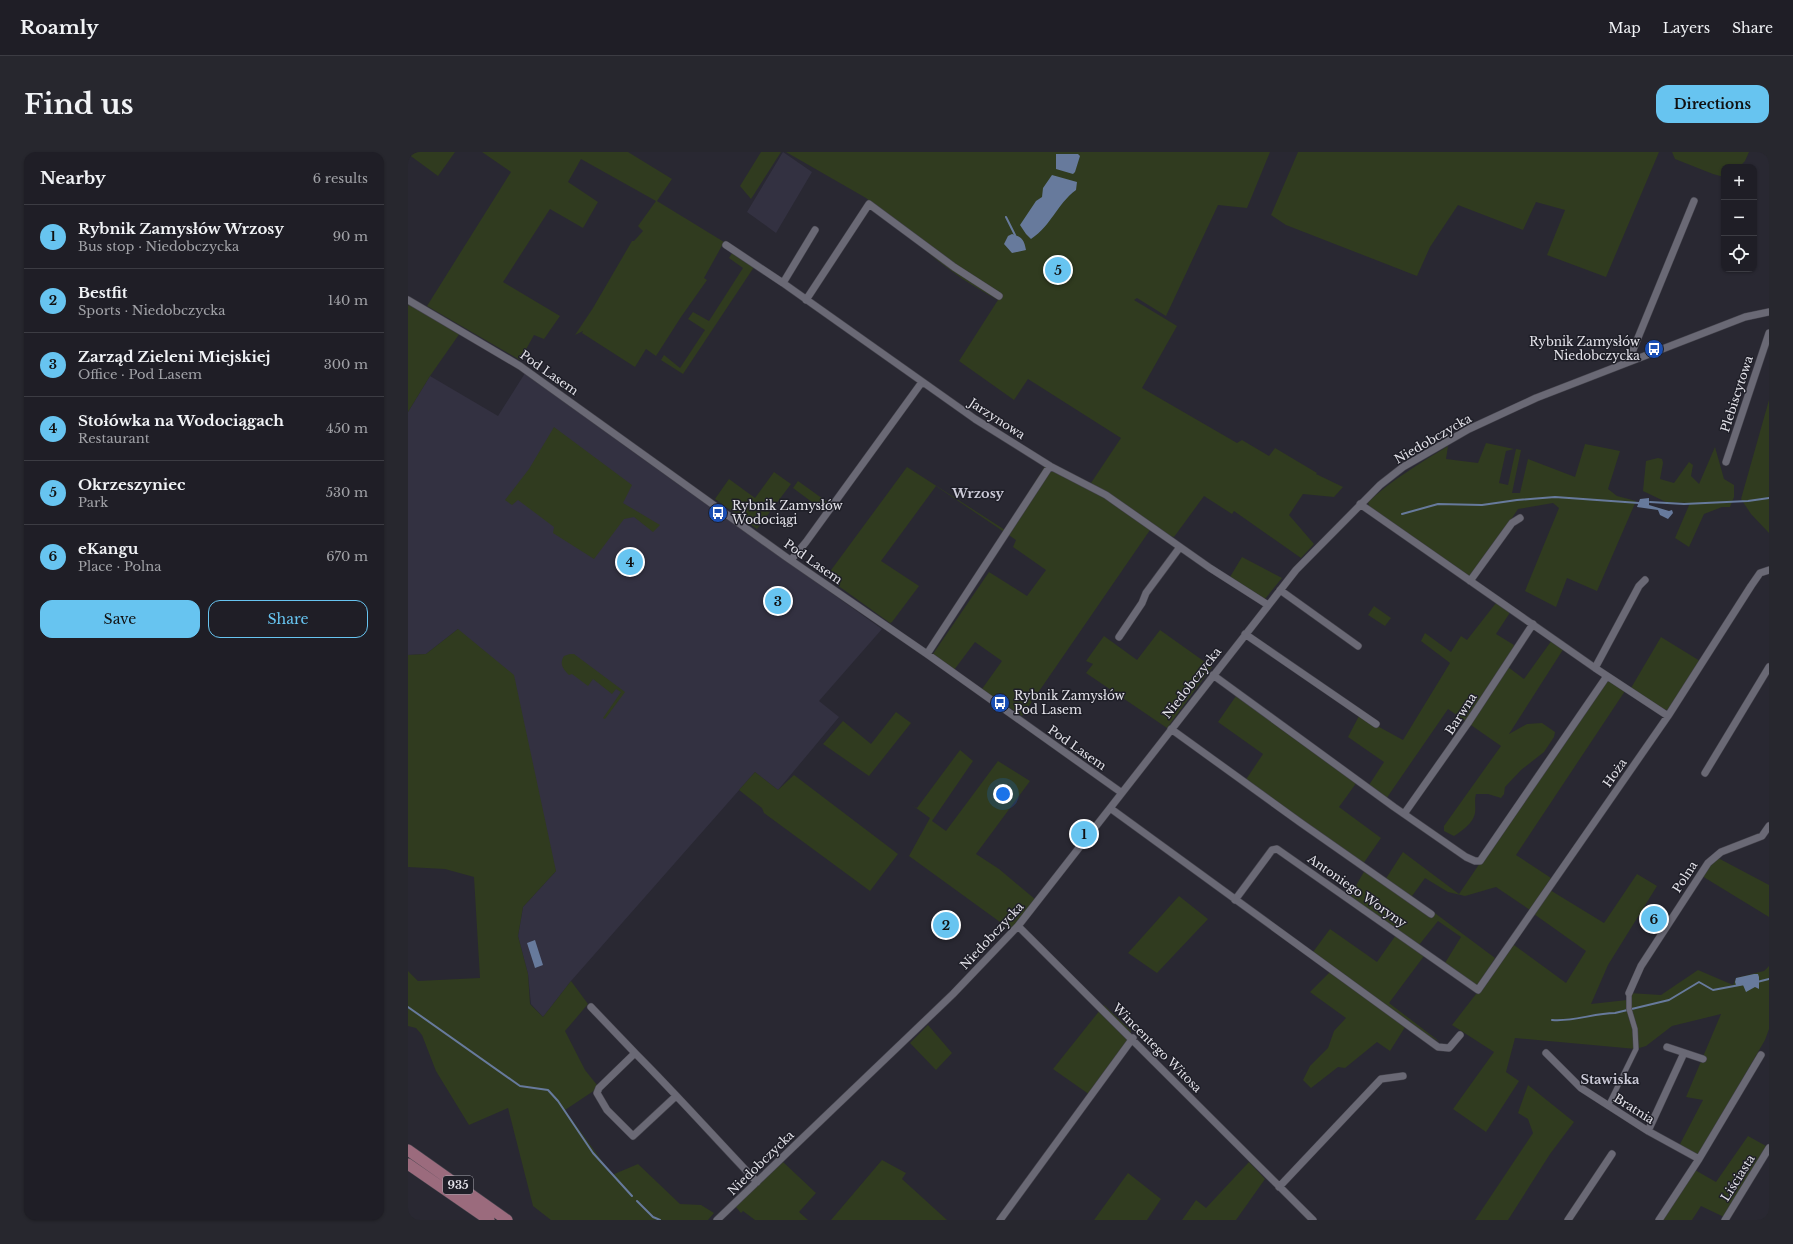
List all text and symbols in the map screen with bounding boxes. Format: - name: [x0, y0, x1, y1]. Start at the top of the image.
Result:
- text: Roamly: [20, 16, 99, 39]
- text: Map: [1608, 19, 1641, 37]
- text: Layers: [1663, 19, 1710, 37]
- text: Share: [1732, 19, 1773, 37]
- button: Directions: [1656, 85, 1769, 123]
- text: Find us: [24, 87, 134, 122]
- map controls: [1721, 164, 1757, 272]
- button: +: [1721, 164, 1757, 200]
- text: Nearby: [40, 168, 106, 189]
- text: 6 results: [313, 170, 368, 187]
- button: −: [1721, 200, 1757, 236]
- text: Rybnik Zamysłów Wrzosy: [78, 219, 284, 238]
- text: 1: [50, 228, 56, 245]
- text: 90 m: [333, 228, 368, 245]
- button: locate: [1721, 236, 1757, 272]
- text: Bus stop · Niedobczycka: [78, 238, 239, 255]
- pin: 5: [1045, 255, 1071, 285]
- text: Bestfit: [78, 283, 128, 302]
- text: 2: [49, 292, 57, 309]
- text: 140 m: [328, 292, 368, 309]
- text: Sports · Niedobczycka: [78, 302, 226, 319]
- place label: Rybnik Zamysłów Niedobczycka: [1529, 334, 1641, 363]
- bus stop icon: Rybnik Zamysłów Niedobczycka: [1643, 338, 1665, 360]
- text: Zarząd Zieleni Miejskiej: [78, 347, 271, 366]
- street label: Pod Lasem: [517, 347, 581, 398]
- street label: Plebiscytowa: [1717, 353, 1756, 434]
- text: 3: [49, 356, 57, 373]
- text: 300 m: [324, 356, 368, 373]
- text: Office · Pod Lasem: [78, 366, 202, 383]
- street label: Jarzynowa: [965, 394, 1028, 442]
- street label: Niedobczycka: [1392, 410, 1474, 467]
- text: Stołówka na Wodociągach: [78, 411, 284, 430]
- text: 4: [49, 420, 57, 437]
- text: 450 m: [326, 420, 368, 437]
- text: Restaurant: [78, 430, 150, 447]
- text: Okrzeszyniec: [78, 475, 185, 494]
- text: 5: [49, 484, 57, 501]
- text: 530 m: [326, 484, 368, 501]
- district label: Wrzosy: [951, 485, 1005, 502]
- text: Park: [78, 494, 108, 511]
- place label: Rybnik Zamysłów Wodociągi: [731, 498, 844, 527]
- bus stop icon: Rybnik Zamysłów Wodociągi: [707, 502, 729, 524]
- street label: Pod Lasem: [781, 536, 845, 587]
- text: eKangu: [78, 539, 138, 558]
- pin: 4: [617, 547, 643, 577]
- text: 6: [49, 548, 57, 565]
- text: 670 m: [326, 548, 368, 565]
- text: Place · Polna: [78, 558, 161, 575]
- pin: 3: [765, 586, 791, 616]
- button: Save: [40, 600, 200, 638]
- button: Share: [208, 600, 368, 638]
- street label: Niedobczycka: [1159, 644, 1224, 721]
- place label: Rybnik Zamysłów Pod Lasem: [1014, 688, 1126, 717]
- street label: Barwna: [1442, 690, 1480, 737]
- bus stop icon: Rybnik Zamysłów Pod Lasem: [989, 692, 1011, 714]
- street label: Pod Lasem: [1045, 722, 1109, 773]
- street label: Hoża: [1599, 755, 1630, 790]
- your location: [993, 784, 1013, 804]
- pin: 1: [1071, 819, 1097, 849]
- street label: Antoniego Woryny: [1304, 850, 1410, 931]
- street label: Polna: [1669, 858, 1700, 895]
- street label: Niedobczycka: [957, 899, 1027, 972]
- pin: 6: [1641, 904, 1667, 934]
- pin: 2: [933, 910, 959, 940]
- street label: Wincentego Witosa: [1109, 999, 1205, 1096]
- district label: Stawiska: [1580, 1071, 1640, 1088]
- street label: Bratnia: [1611, 1090, 1658, 1127]
- street label: Niedobczycka: [724, 1127, 797, 1198]
- street label: Liściasta: [1717, 1151, 1758, 1204]
- road number: 935: [443, 1176, 473, 1194]

